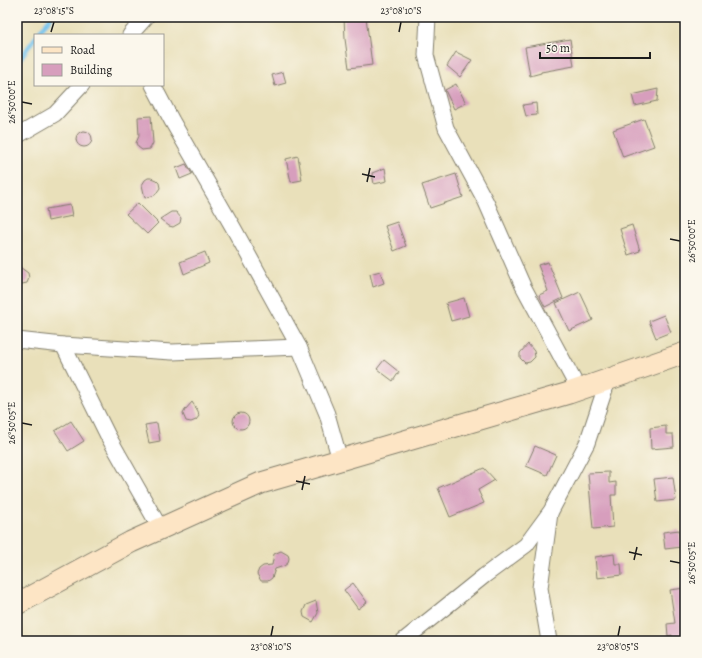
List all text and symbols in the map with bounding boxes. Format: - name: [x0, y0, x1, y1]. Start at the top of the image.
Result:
- text: 23°08'15"S: [34, 4, 74, 17]
- text: 23°08'10"S: [381, 4, 421, 17]
- legend: [34, 34, 164, 86]
- scale bar: [540, 34, 650, 60]
- text: 50 m: [546, 40, 570, 56]
- text: Road: [70, 42, 96, 58]
- text: Building: [70, 62, 112, 78]
- text: 26°50'00"E: [5, 80, 18, 124]
- text: 26°50'00"E: [685, 219, 698, 263]
- text: 26°50'05"E: [5, 402, 18, 444]
- text: 26°50'05"E: [685, 542, 698, 584]
- text: 23°08'10"S: [251, 640, 291, 653]
- text: 23°08'05"S: [597, 640, 639, 653]

